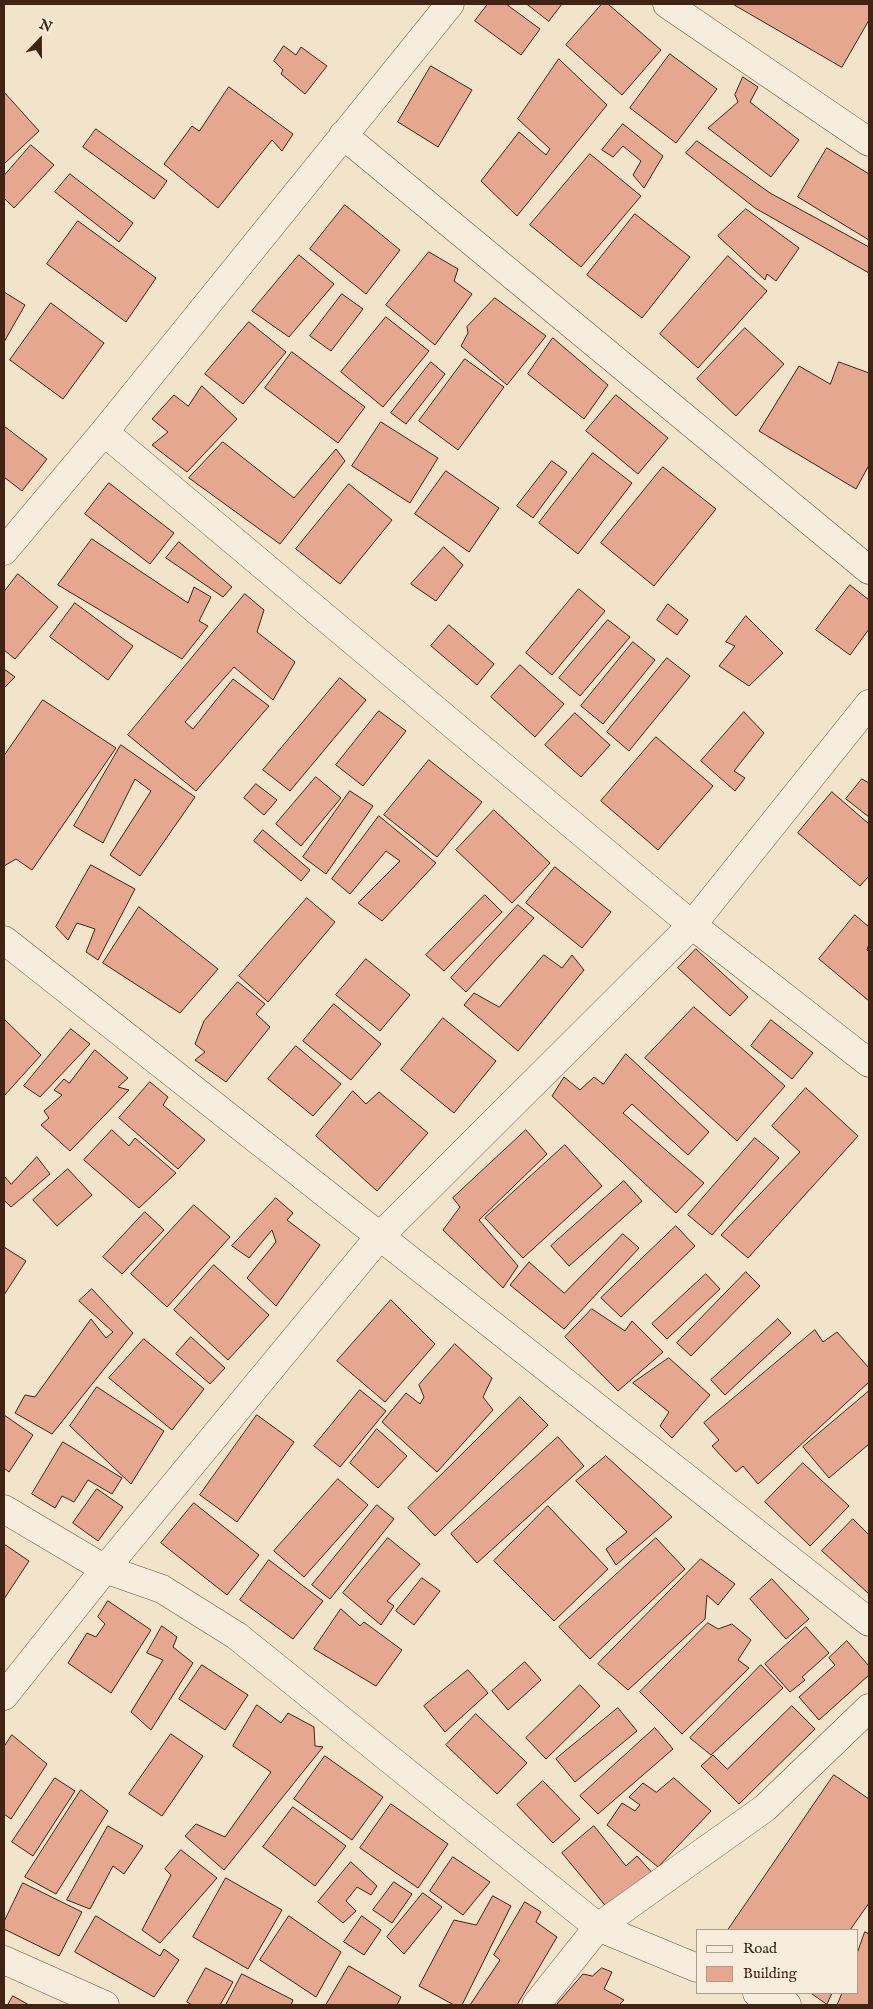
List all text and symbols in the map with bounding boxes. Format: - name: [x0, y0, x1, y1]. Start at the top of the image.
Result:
- north arrow: [15, 15, 65, 65]
- text: N: [37, 15, 55, 37]
- legend: [696, 1929, 858, 1994]
- text: Road: [743, 1939, 777, 1958]
- text: Building: [743, 1964, 797, 1983]

